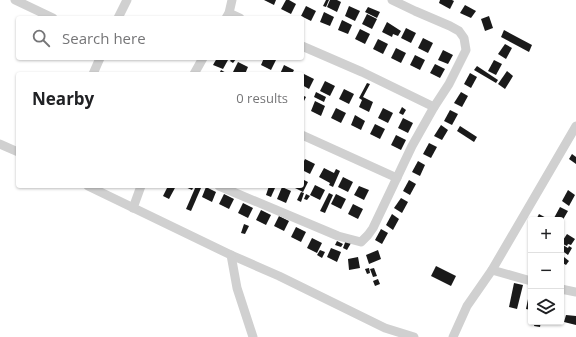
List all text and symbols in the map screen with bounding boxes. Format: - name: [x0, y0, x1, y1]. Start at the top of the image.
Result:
- search box: [16, 16, 304, 60]
- icon: search: [30, 27, 52, 49]
- text: Search here: [62, 28, 146, 48]
- text: Nearby: [32, 87, 94, 110]
- text: 0 results: [236, 89, 288, 107]
- map controls: [528, 217, 564, 325]
- button: +: [528, 217, 564, 253]
- button: −: [528, 253, 564, 289]
- button: layers: [528, 289, 564, 325]

